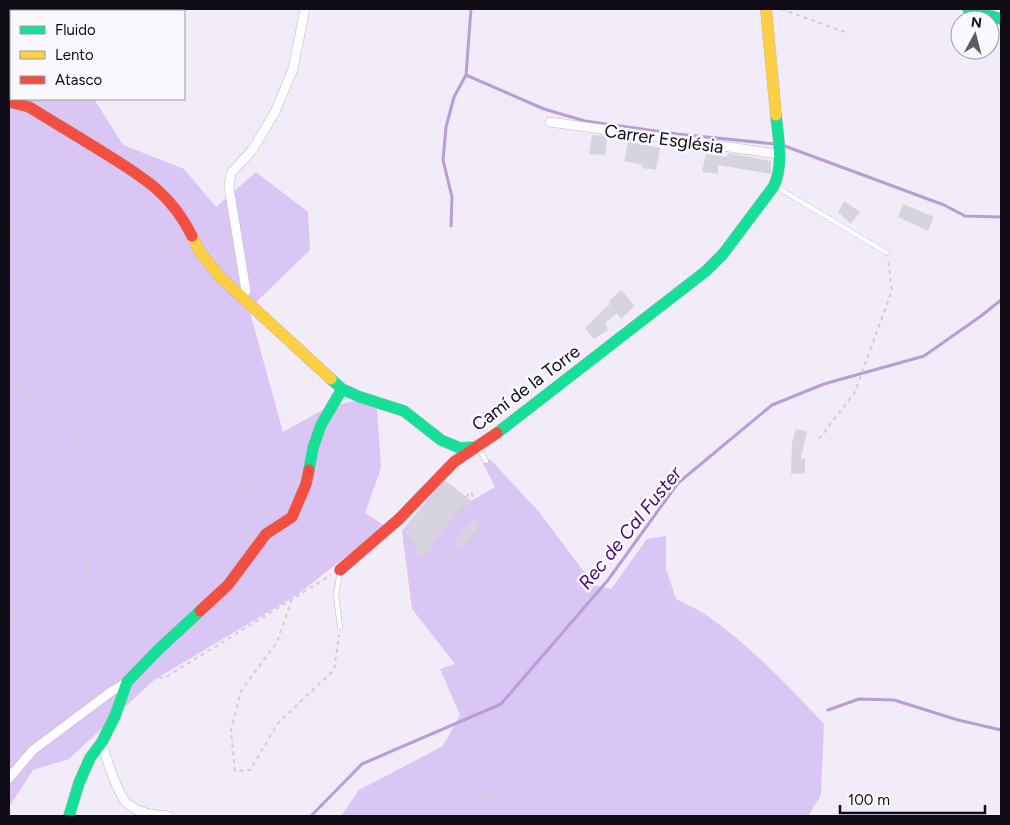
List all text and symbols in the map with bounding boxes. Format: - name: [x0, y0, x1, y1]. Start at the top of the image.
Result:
- legend: [10, 10, 185, 100]
- north arrow: [950, 10, 1000, 60]
- text: N: [970, 13, 983, 32]
- text: Fluido: [55, 21, 96, 39]
- text: Lento: [55, 46, 94, 64]
- text: Atasco: [55, 71, 103, 89]
- street label: Carrer Església: [603, 120, 725, 158]
- street label: Camí de la Torre: [468, 340, 585, 436]
- water label: Rec de Cal Fuster: [574, 462, 687, 594]
- scale bar: [840, 782, 985, 814]
- text: 100 m: [848, 791, 890, 809]

